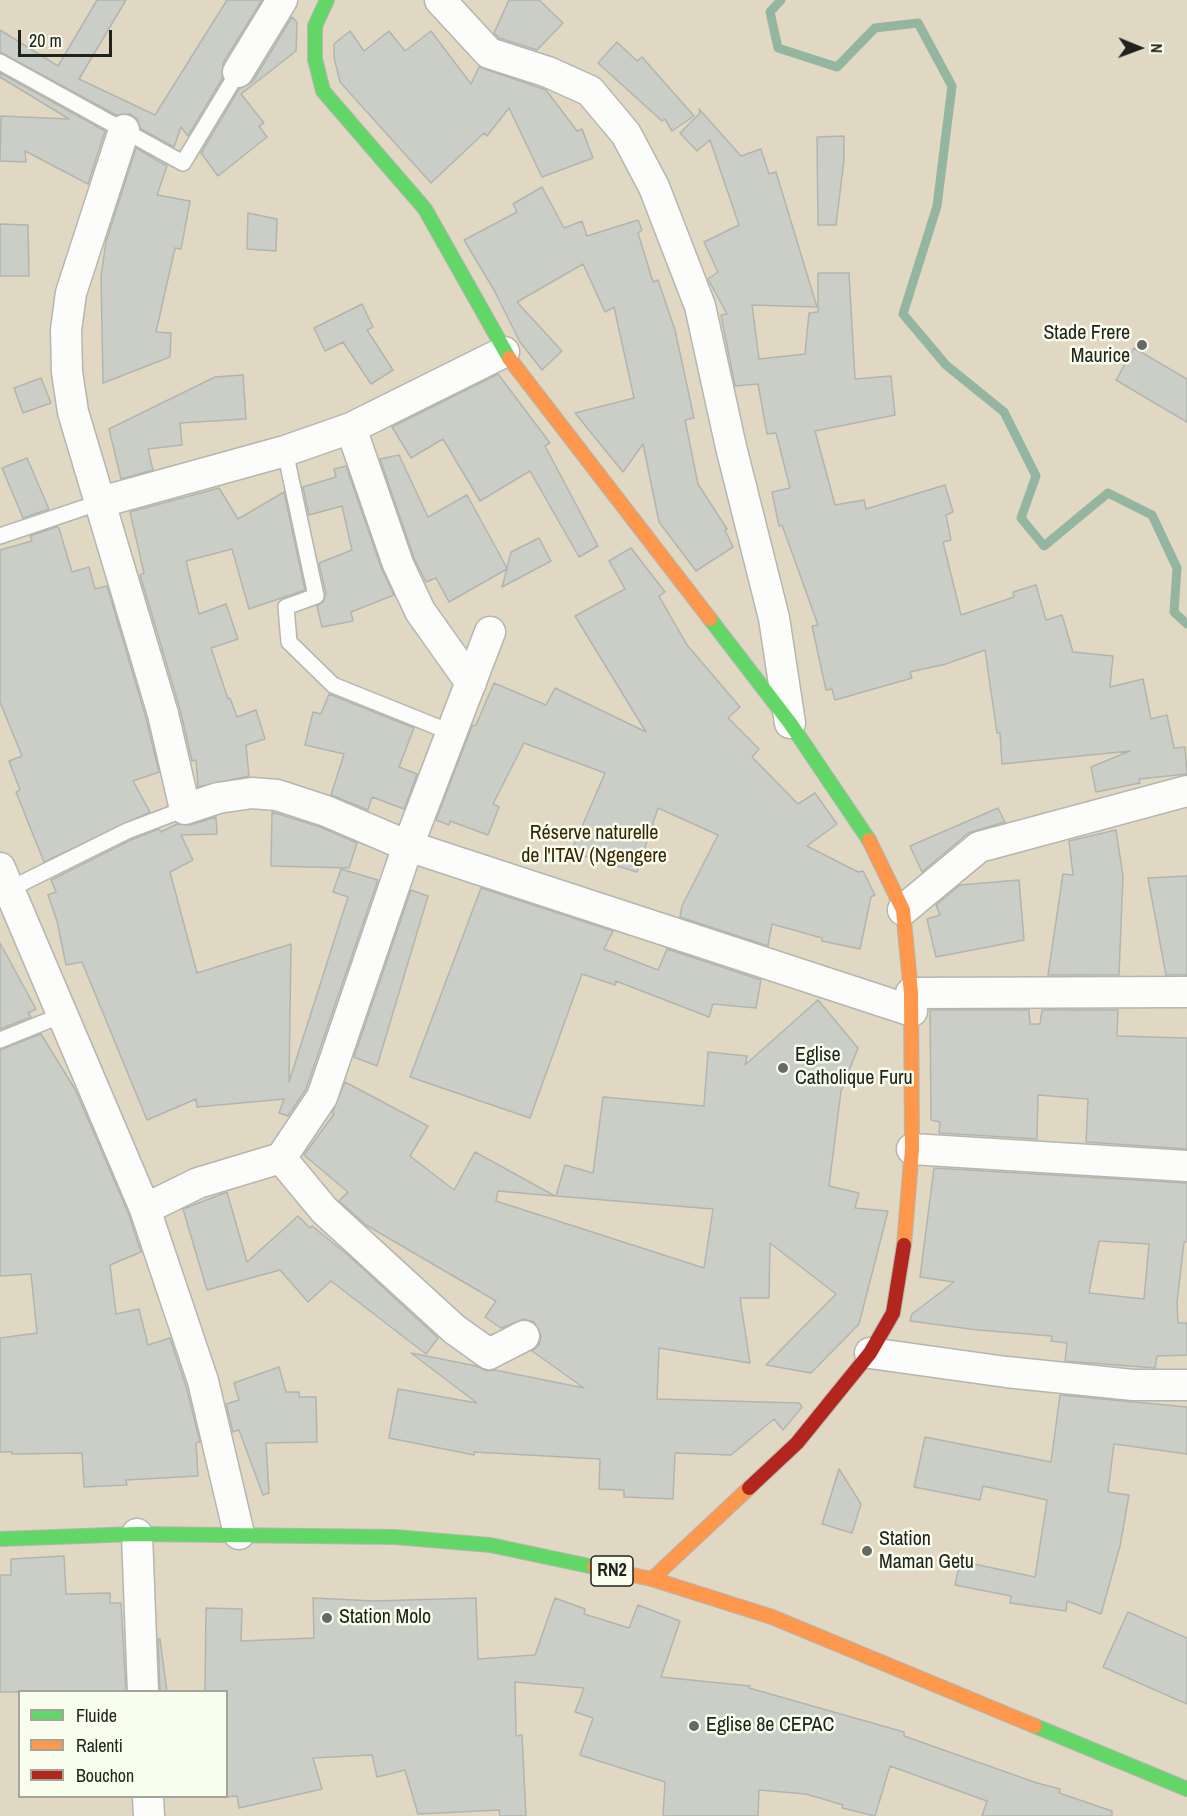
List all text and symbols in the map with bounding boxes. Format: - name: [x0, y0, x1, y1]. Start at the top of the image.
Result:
- scale bar: [21, 18, 116, 56]
- north arrow: [1109, 18, 1169, 78]
- text: 20 m: [29, 28, 62, 53]
- text: N: [1146, 43, 1168, 53]
- place label: Stade Frere Maurice: [1043, 322, 1130, 369]
- marker: Stade Frere Maurice: [1135, 338, 1149, 352]
- park label: Réserve naturelle de l'ITAV (Ngengere: [521, 822, 667, 869]
- place label: Eglise Catholique Furu: [795, 1044, 913, 1091]
- marker: Eglise Catholique Furu: [776, 1061, 790, 1075]
- place label: Station Maman Getu: [879, 1528, 974, 1575]
- marker: Station Maman Getu: [860, 1544, 874, 1558]
- road number: RN2: [591, 1556, 633, 1586]
- place label: Station Molo: [339, 1606, 431, 1630]
- marker: Station Molo: [320, 1611, 334, 1625]
- legend: [18, 1690, 228, 1798]
- text: Fluide: [76, 1703, 117, 1728]
- place label: Eglise 8e CEPAC: [706, 1714, 834, 1738]
- marker: Eglise 8e CEPAC: [687, 1719, 701, 1733]
- text: Ralenti: [76, 1733, 123, 1758]
- text: Bouchon: [76, 1763, 134, 1788]

